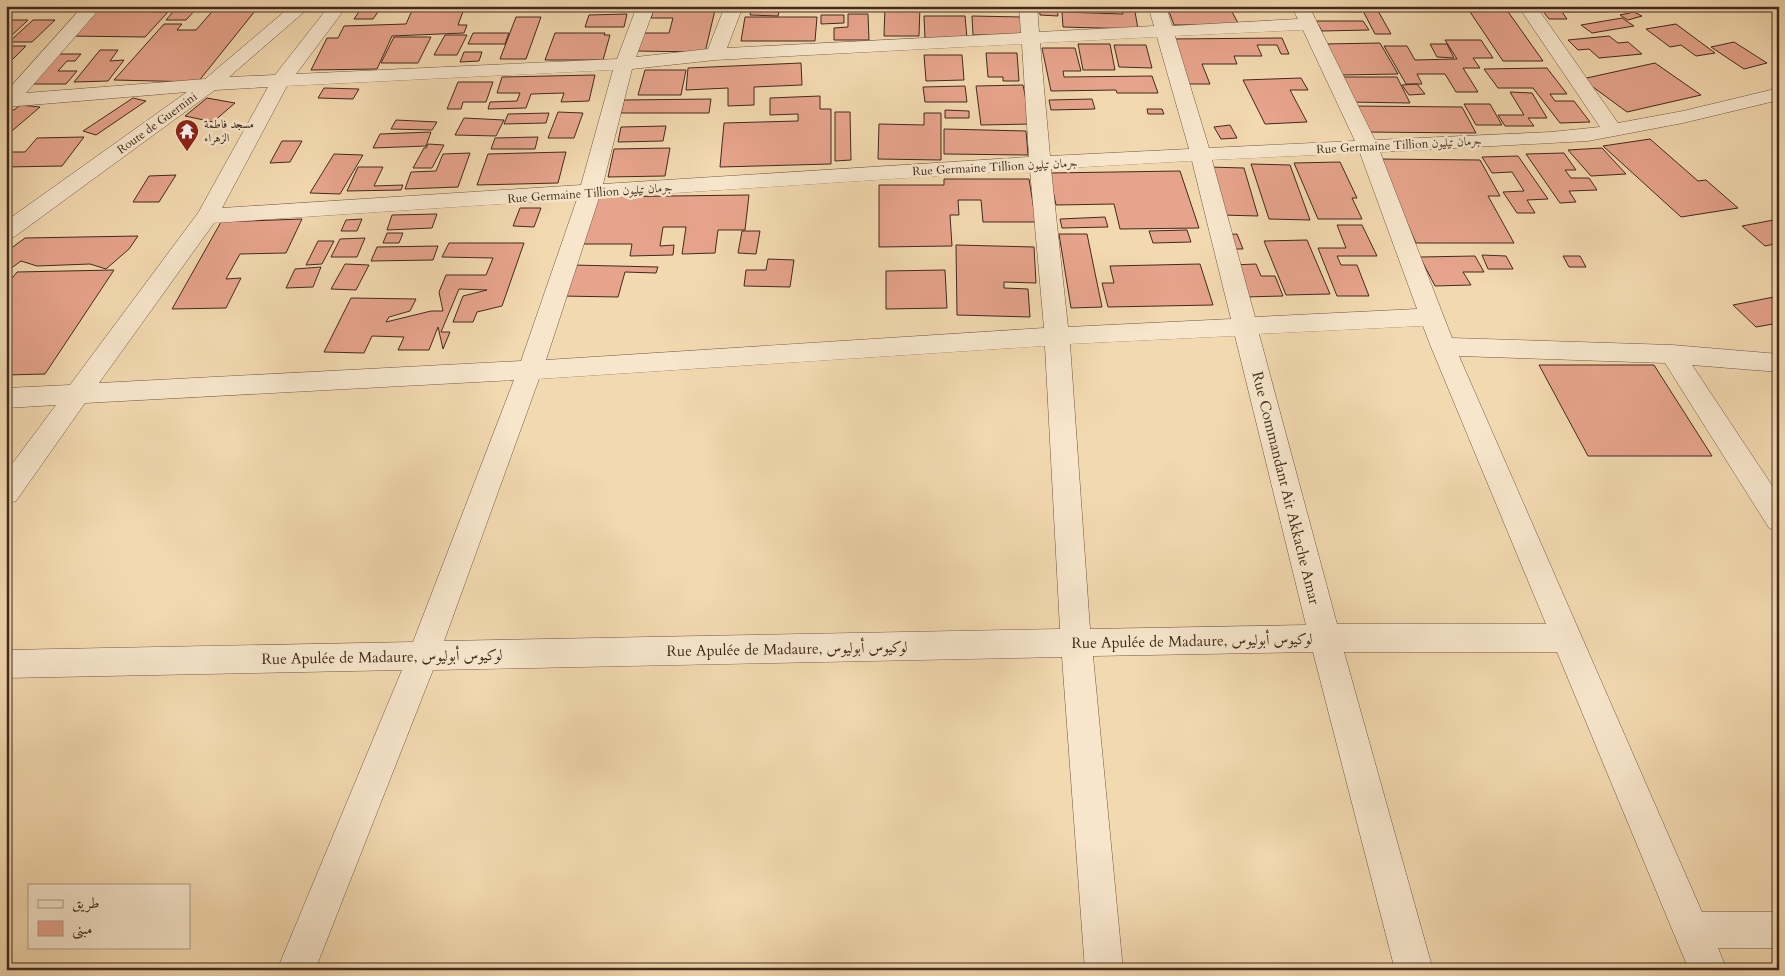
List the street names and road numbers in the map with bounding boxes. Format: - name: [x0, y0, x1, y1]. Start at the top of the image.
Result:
- street label: Route de Guernini: [114, 88, 201, 157]
- street label: Rue Germaine Tillion جرمان تيليون: [1316, 133, 1482, 157]
- street label: Rue Germaine Tillion جرمان تيليون: [912, 155, 1078, 179]
- street label: Rue Germaine Tillion جرمان تيليون: [507, 179, 673, 207]
- street label: Rue Commandant Ait Akkache Amar: [1247, 369, 1325, 607]
- street label: Rue Apulée de Madaure, لوكيوس أبوليوس: [1071, 628, 1313, 653]
- street label: Rue Apulée de Madaure, لوكيوس أبوليوس: [666, 636, 908, 661]
- street label: Rue Apulée de Madaure, لوكيوس أبوليوس: [261, 644, 503, 669]

